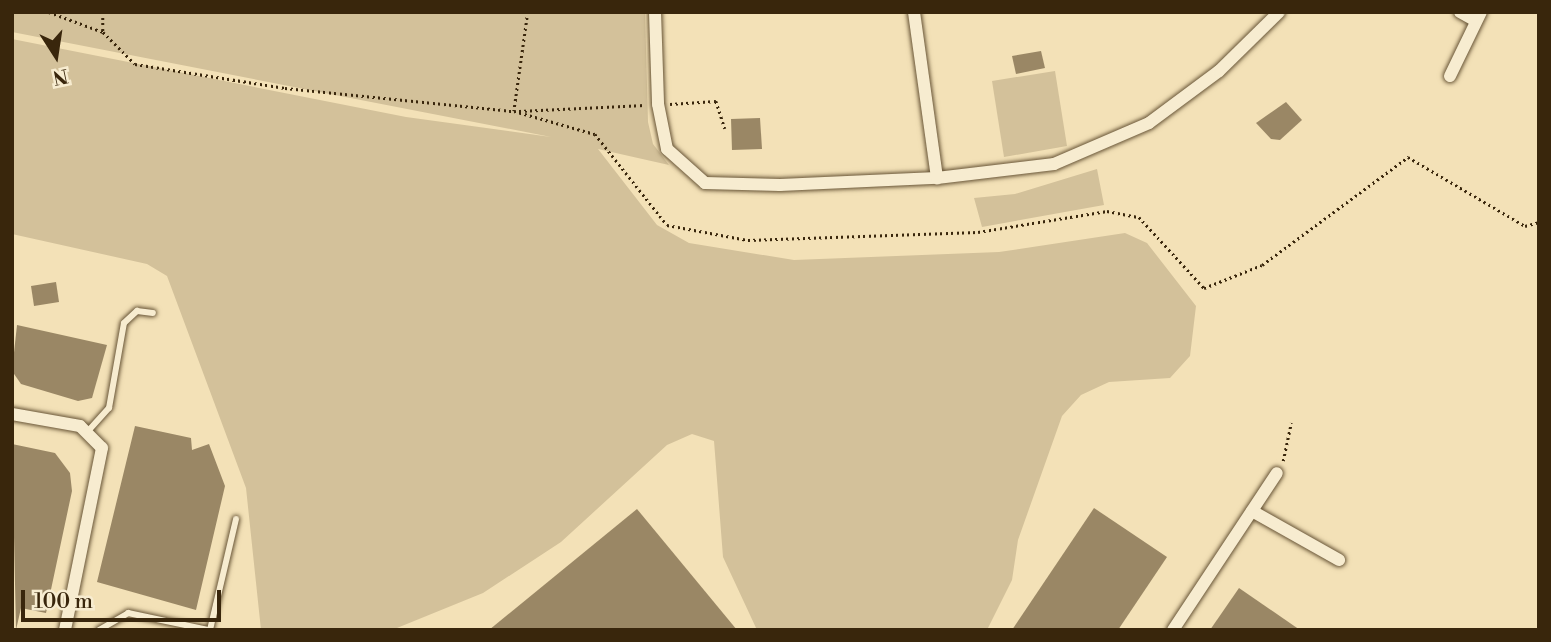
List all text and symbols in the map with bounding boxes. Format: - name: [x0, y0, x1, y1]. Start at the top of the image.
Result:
- north arrow: [21, 21, 91, 91]
- text: N: [51, 63, 70, 90]
- scale bar: [24, 576, 224, 620]
- text: 100 m: [34, 589, 93, 615]

